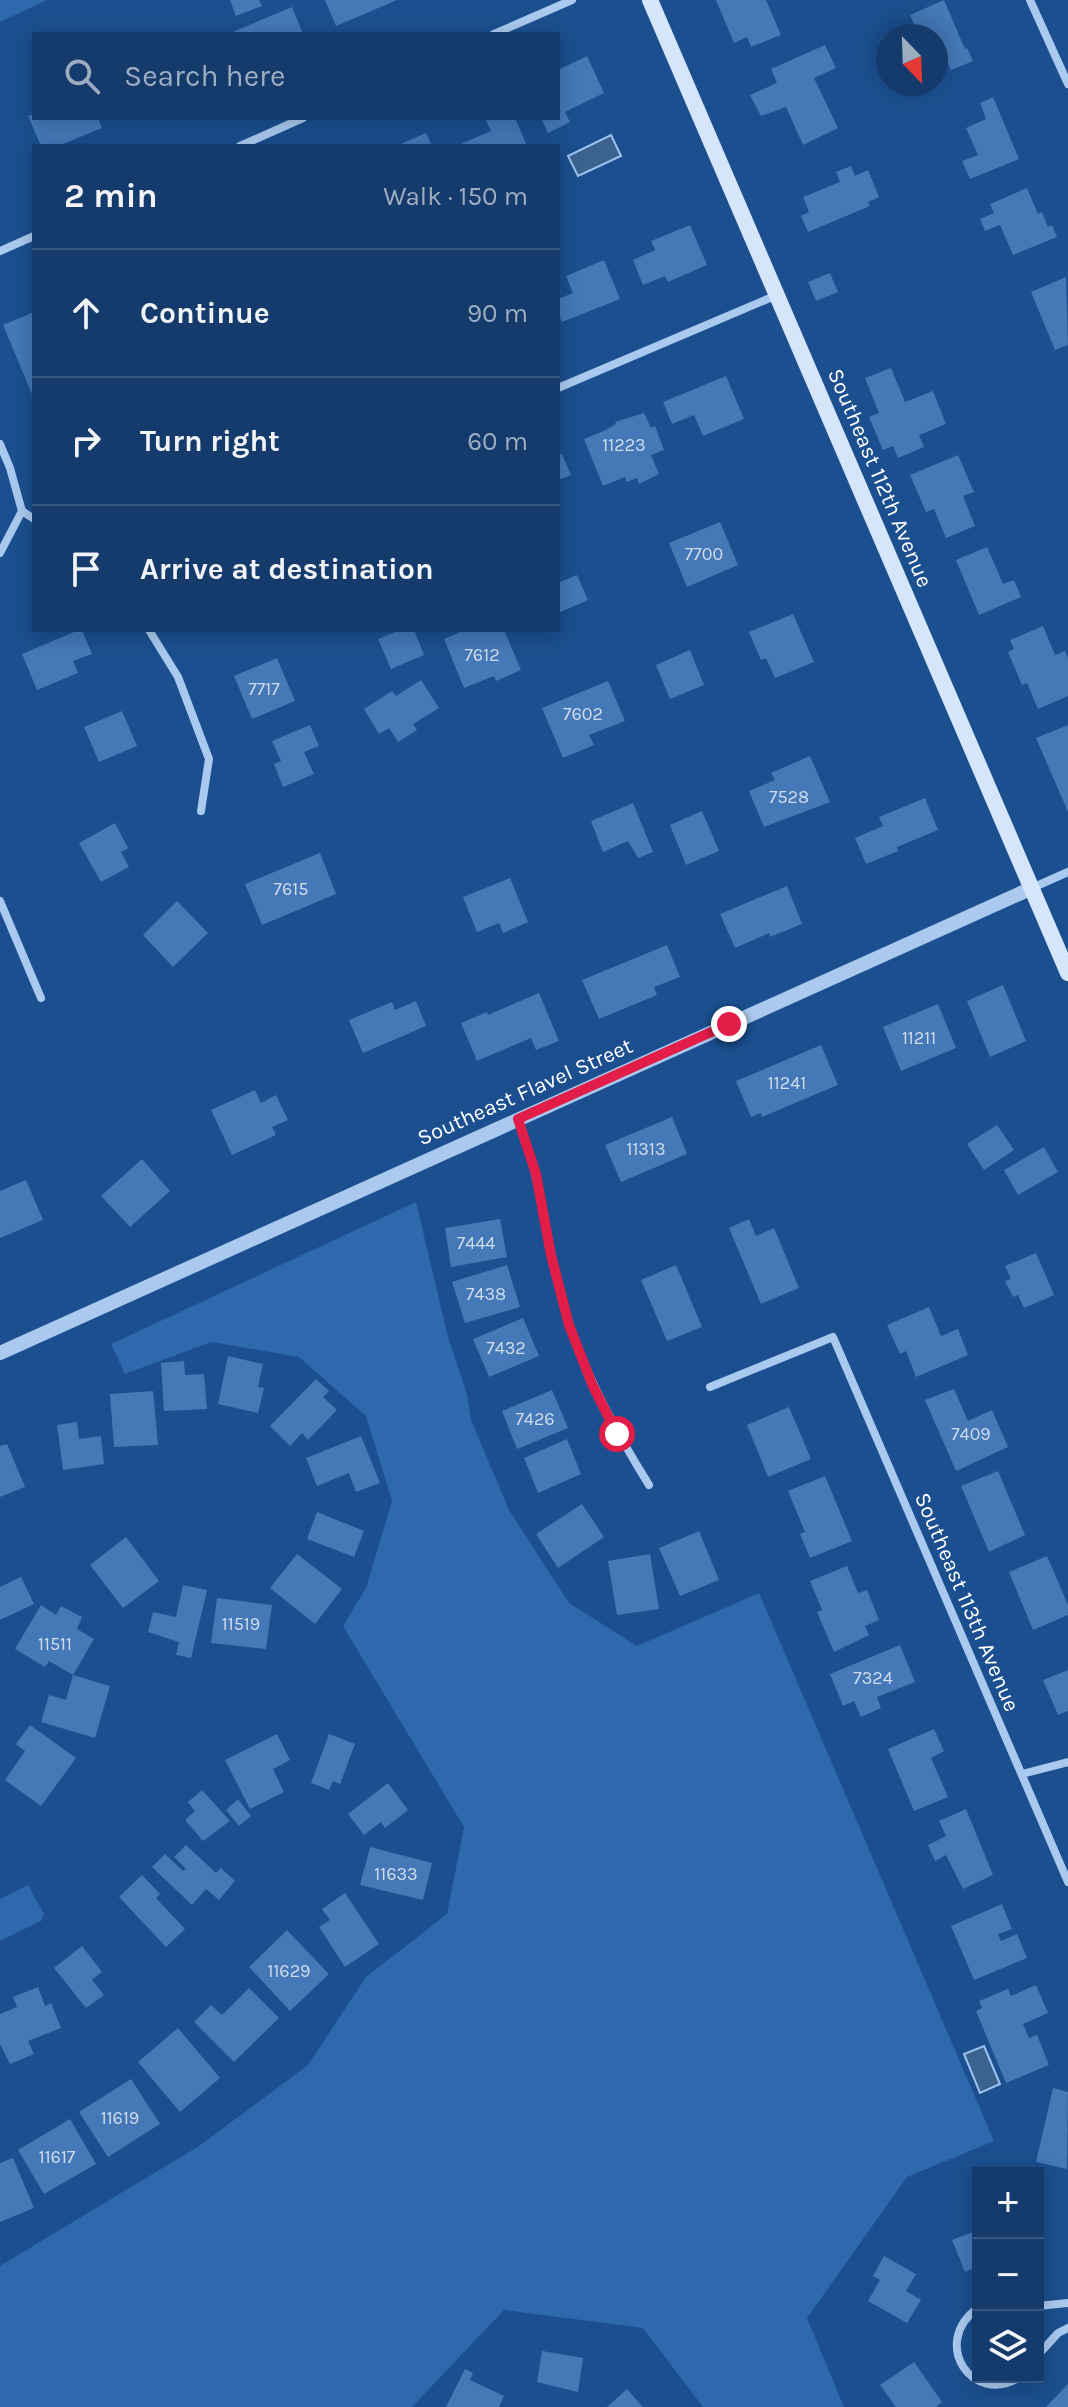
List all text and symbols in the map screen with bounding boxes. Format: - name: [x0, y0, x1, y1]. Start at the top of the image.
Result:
- north arrow: [876, 24, 948, 96]
- search box: [32, 32, 560, 120]
- icon: search: [60, 54, 104, 98]
- text: Search here: [124, 58, 285, 94]
- text: 2 min: [64, 176, 158, 216]
- text: Walk · 150 m: [383, 181, 528, 212]
- icon: ahead: [64, 291, 108, 335]
- text: Continue: [140, 295, 270, 331]
- text: 90 m: [467, 298, 528, 329]
- street label: Southeast 112th Avenue: [822, 365, 938, 591]
- icon: right: [64, 419, 108, 463]
- text: Turn right: [140, 423, 280, 459]
- text: 60 m: [467, 426, 528, 457]
- house number: 11223: [602, 434, 646, 456]
- house number: 7700: [685, 543, 723, 565]
- icon: arrive: [64, 547, 108, 591]
- text: Arrive at destination: [140, 551, 434, 587]
- house number: 7612: [464, 644, 500, 666]
- house number: 7717: [248, 678, 280, 700]
- house number: 7602: [563, 703, 603, 725]
- house number: 7528: [769, 786, 809, 808]
- house number: 7615: [274, 878, 308, 900]
- route end: [711, 1006, 747, 1042]
- house number: 11211: [902, 1027, 936, 1049]
- street label: Southeast Flavel Street: [413, 1033, 637, 1151]
- house number: 11241: [768, 1072, 806, 1094]
- house number: 11313: [626, 1138, 666, 1160]
- house number: 7444: [457, 1232, 495, 1254]
- house number: 7438: [466, 1283, 506, 1305]
- house number: 7432: [486, 1337, 526, 1359]
- house number: 7426: [515, 1408, 555, 1430]
- route start: [599, 1416, 635, 1452]
- house number: 7409: [951, 1423, 991, 1445]
- street label: Southeast 113th Avenue: [909, 1489, 1025, 1715]
- house number: 11519: [222, 1613, 260, 1635]
- house number: 11511: [38, 1633, 72, 1655]
- house number: 7324: [853, 1667, 893, 1689]
- house number: 11633: [374, 1863, 418, 1885]
- house number: 11629: [267, 1960, 311, 1982]
- house number: 11619: [101, 2107, 139, 2129]
- house number: 11617: [39, 2146, 76, 2168]
- map controls: [972, 2167, 1044, 2383]
- button: +: [972, 2167, 1044, 2239]
- button: −: [972, 2239, 1044, 2311]
- button: layers: [972, 2311, 1044, 2383]

